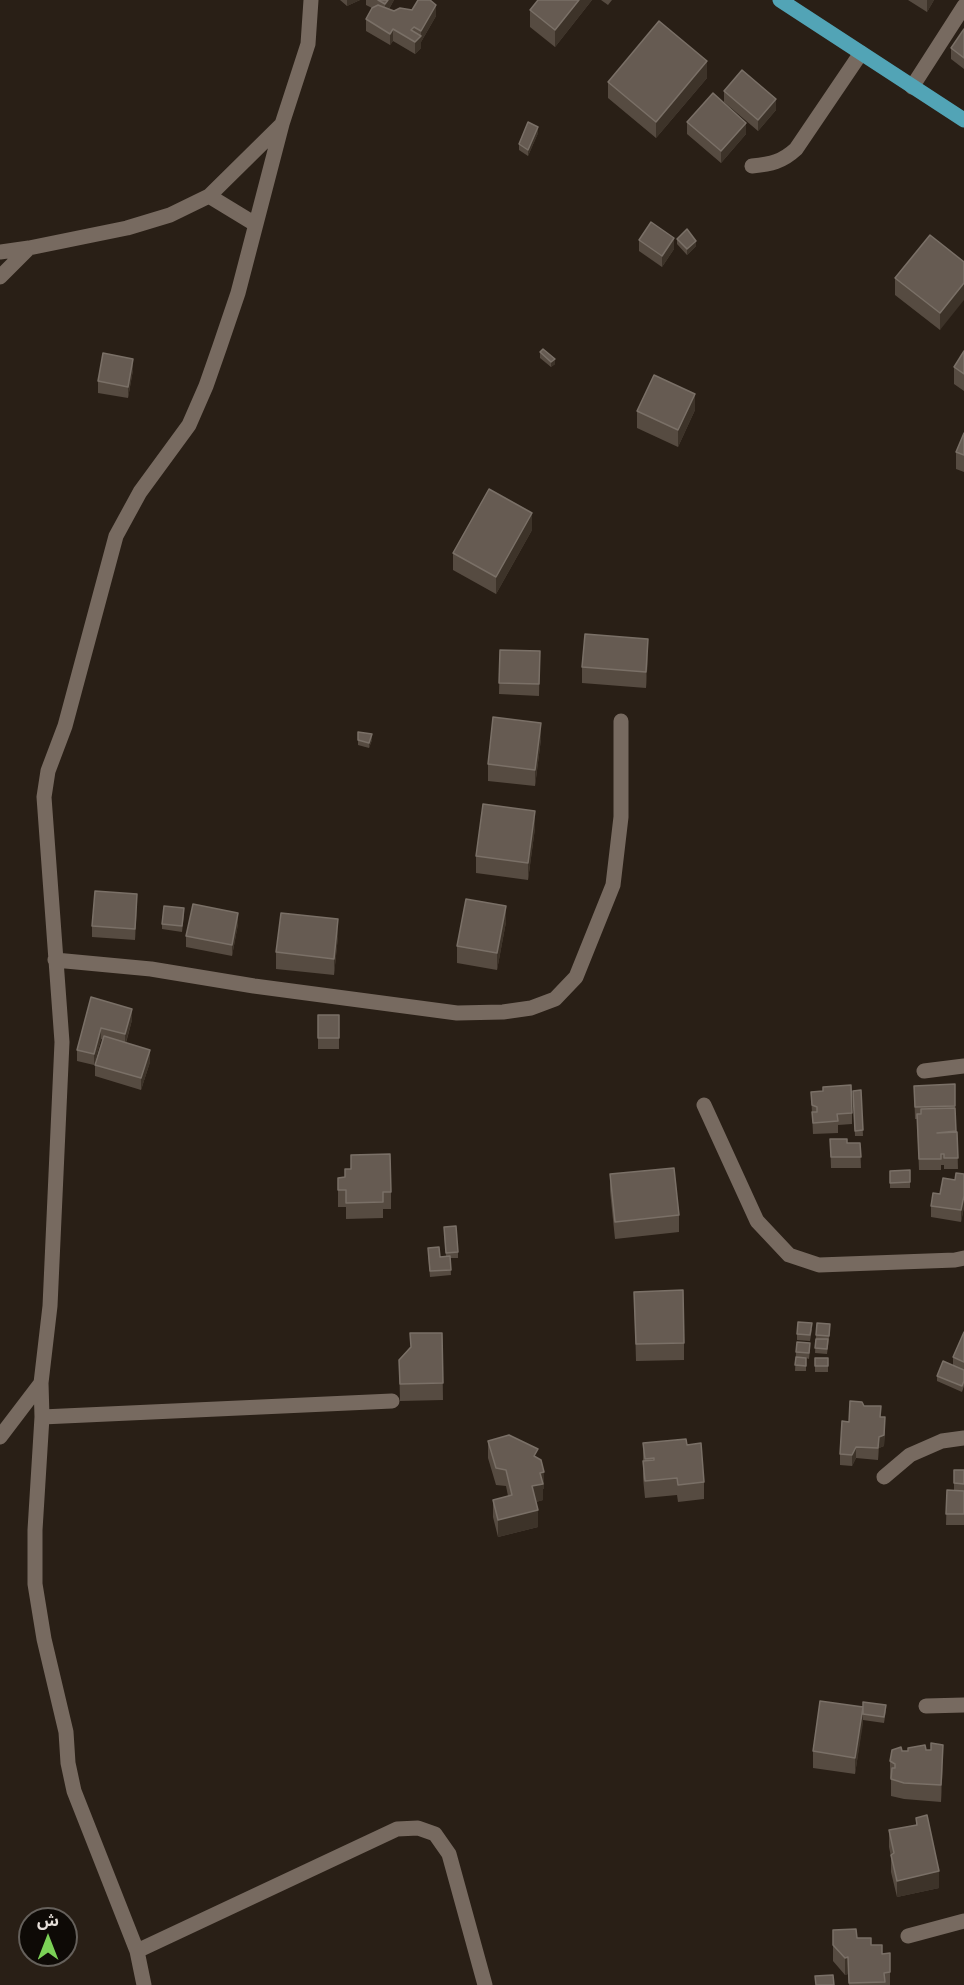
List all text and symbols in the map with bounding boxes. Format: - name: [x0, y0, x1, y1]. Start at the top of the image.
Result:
- north arrow: [18, 1907, 78, 1967]
- text: ش: [37, 1911, 59, 1931]

